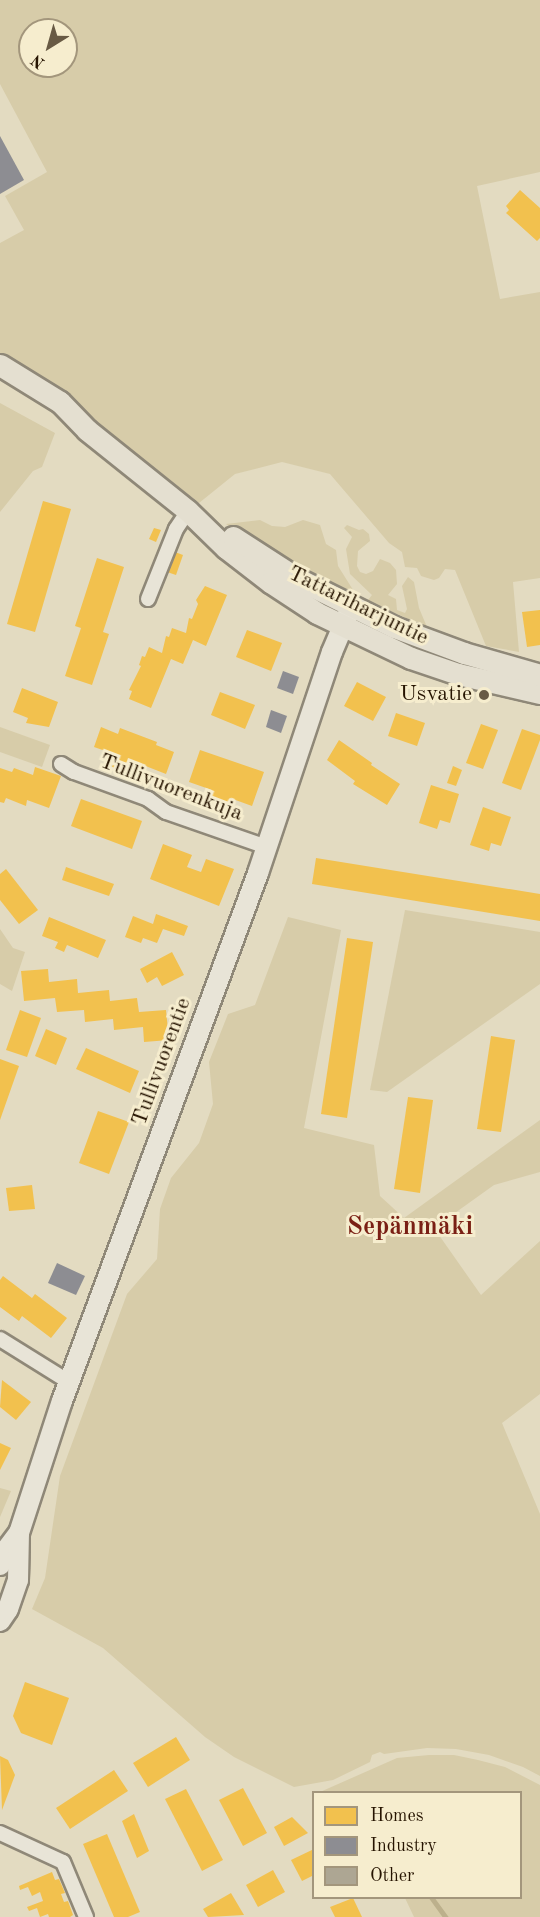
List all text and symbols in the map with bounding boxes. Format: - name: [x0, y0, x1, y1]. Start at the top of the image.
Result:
- north arrow: [18, 18, 78, 78]
- text: N: [29, 51, 48, 71]
- street label: Tattariharjuntie: [283, 561, 433, 651]
- place label: Usvatie: [400, 682, 472, 708]
- marker: Usvatie: [477, 688, 491, 702]
- street label: Tullivuorenkuja: [95, 748, 247, 828]
- street label: Tullivuorentie: [127, 994, 197, 1130]
- district label: Sepänmäki: [347, 1212, 473, 1244]
- legend: [312, 1791, 522, 1899]
- text: Homes: [370, 1807, 424, 1825]
- text: Industry: [370, 1837, 437, 1855]
- text: Other: [370, 1867, 414, 1885]

